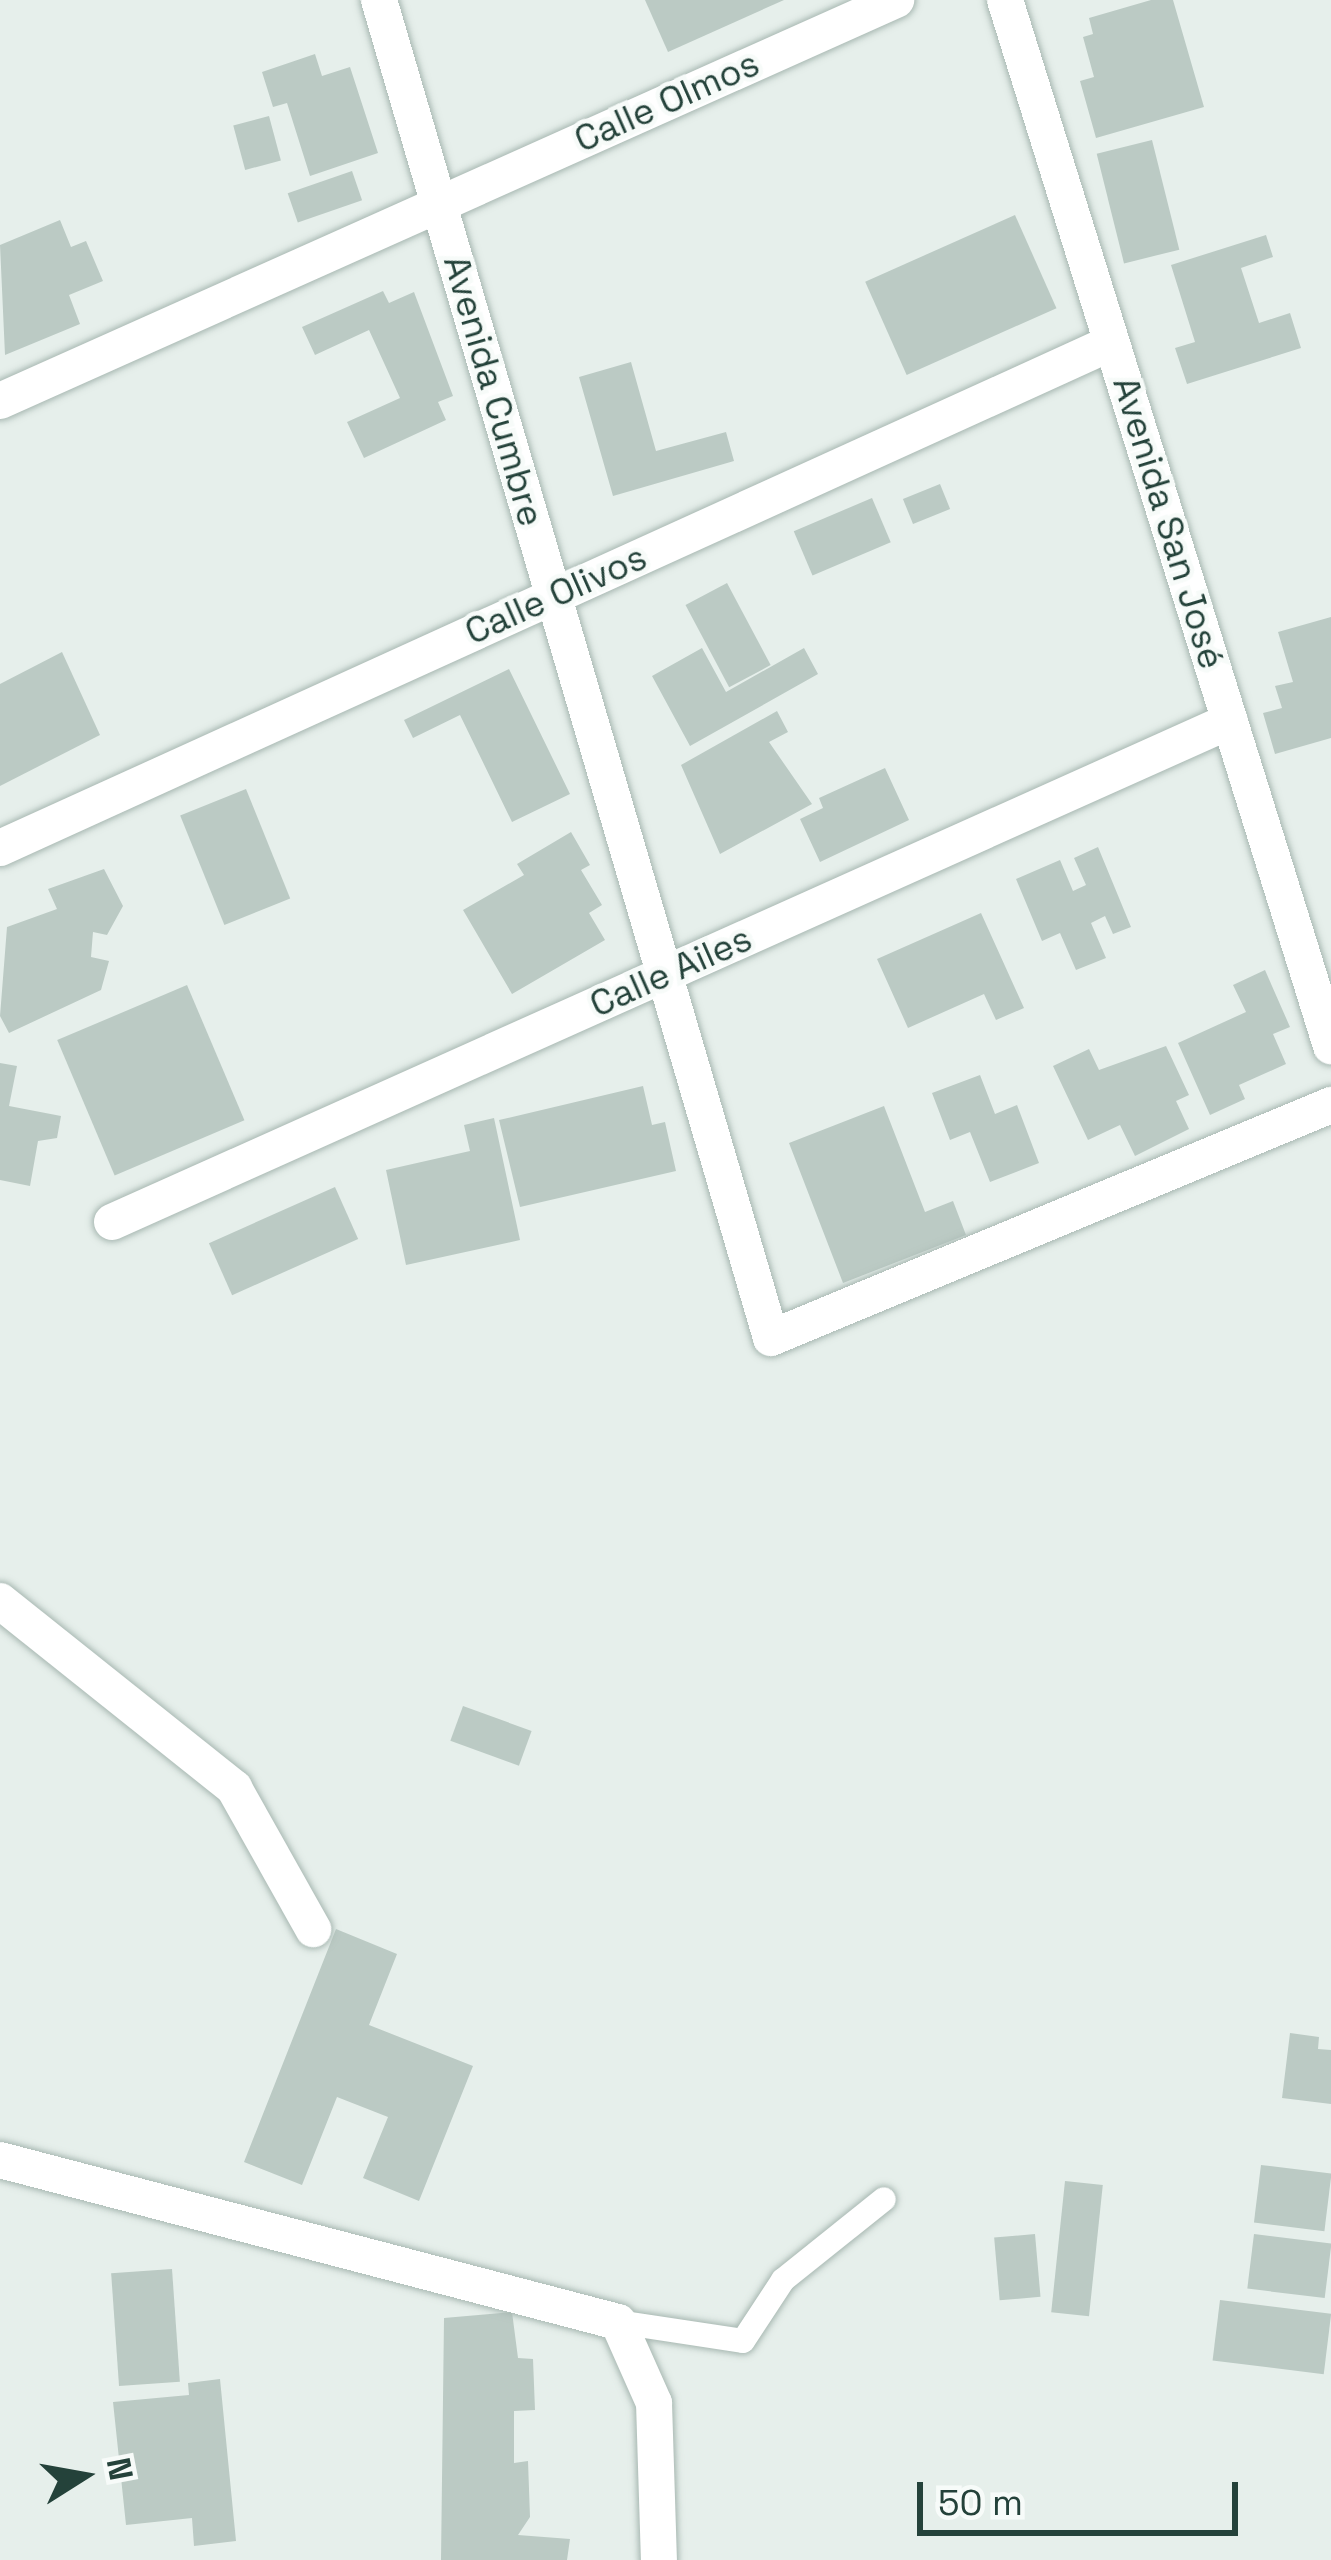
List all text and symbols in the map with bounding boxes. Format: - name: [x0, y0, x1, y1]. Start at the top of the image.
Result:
- street label: Calle Olmos: [568, 42, 766, 162]
- street label: Avenida Cumbre: [434, 251, 552, 531]
- street label: Avenida San José: [1103, 372, 1233, 674]
- street label: Calle Olivos: [459, 536, 653, 654]
- street label: Calle Ailes: [583, 917, 759, 1027]
- north arrow: [24, 2416, 144, 2536]
- text: N: [97, 2454, 142, 2484]
- scale bar: [923, 2458, 1244, 2532]
- text: 50 m: [938, 2480, 1023, 2526]

